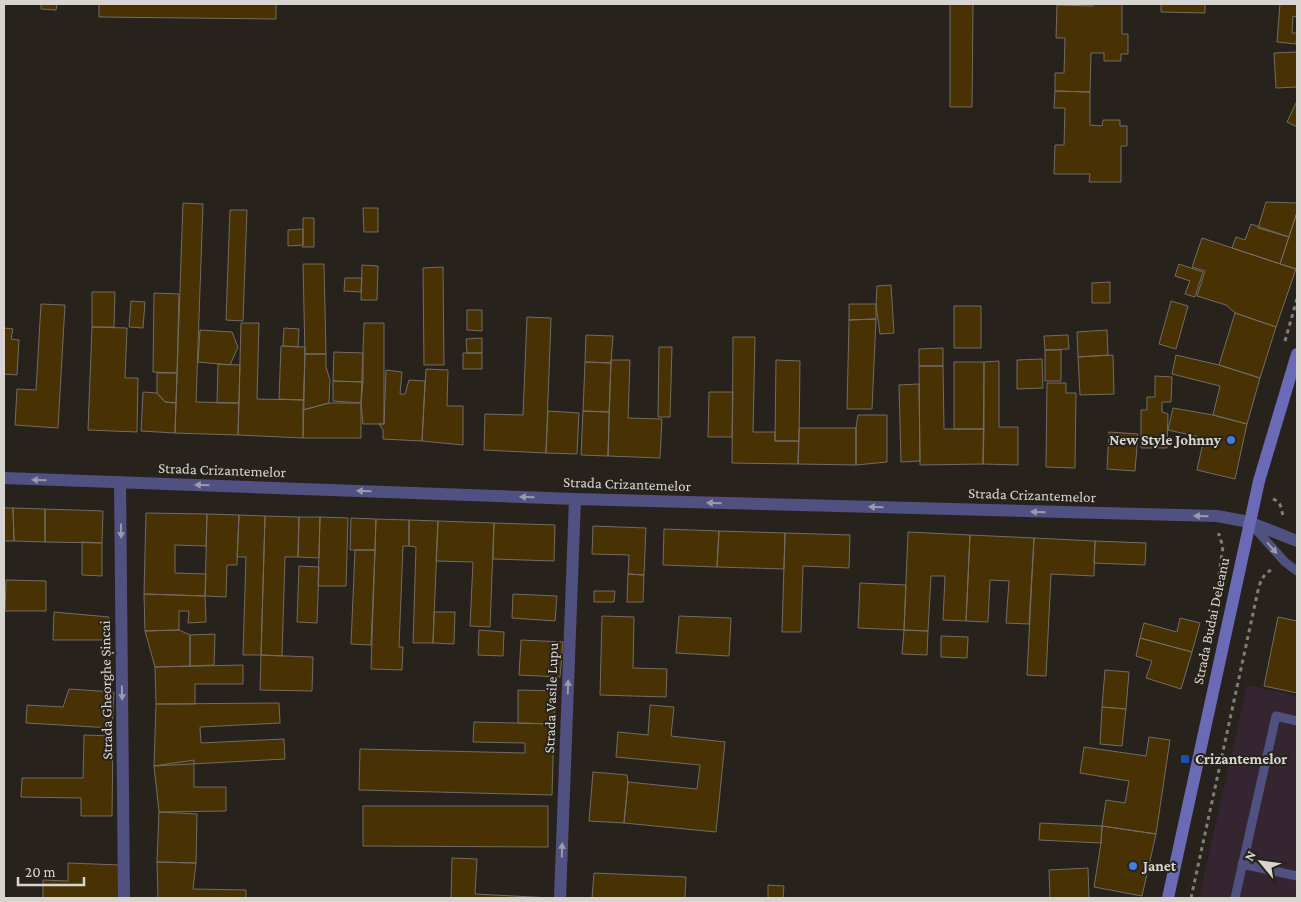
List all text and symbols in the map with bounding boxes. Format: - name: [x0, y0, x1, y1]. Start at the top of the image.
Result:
- place label: New Style Johnny: [1109, 432, 1222, 448]
- marker: New Style Johnny: [1225, 434, 1237, 446]
- street label: Strada Crizantemelor: [158, 460, 287, 480]
- street label: Strada Crizantemelor: [563, 474, 692, 494]
- one-way arrow: [31, 475, 47, 483]
- one-way arrow: [193, 481, 209, 489]
- street label: Strada Crizantemelor: [968, 485, 1097, 505]
- one-way arrow: [356, 487, 372, 495]
- one-way arrow: [518, 493, 534, 501]
- one-way arrow: [705, 499, 721, 507]
- one-way arrow: [868, 503, 884, 511]
- one-way arrow: [1030, 507, 1046, 515]
- one-way arrow: [1193, 512, 1209, 520]
- one-way arrow: [117, 523, 125, 539]
- one-way arrow: [1266, 541, 1278, 553]
- street label: Strada Budai Deleanu: [1190, 556, 1232, 686]
- street label: Strada Gheorghe Șincai: [97, 620, 117, 760]
- street label: Strada Vasile Lupu: [541, 642, 562, 754]
- one-way arrow: [564, 679, 572, 695]
- one-way arrow: [119, 686, 127, 702]
- place label: Crizantemelor: [1195, 751, 1287, 767]
- marker: Crizantemelor: [1179, 753, 1191, 765]
- north arrow: [1236, 837, 1286, 887]
- one-way arrow: [558, 841, 566, 857]
- text: N: [1240, 847, 1259, 864]
- scale bar: [18, 854, 84, 886]
- place label: Janet: [1141, 858, 1177, 874]
- marker: Janet: [1127, 860, 1139, 872]
- text: 20 m: [25, 864, 56, 880]

